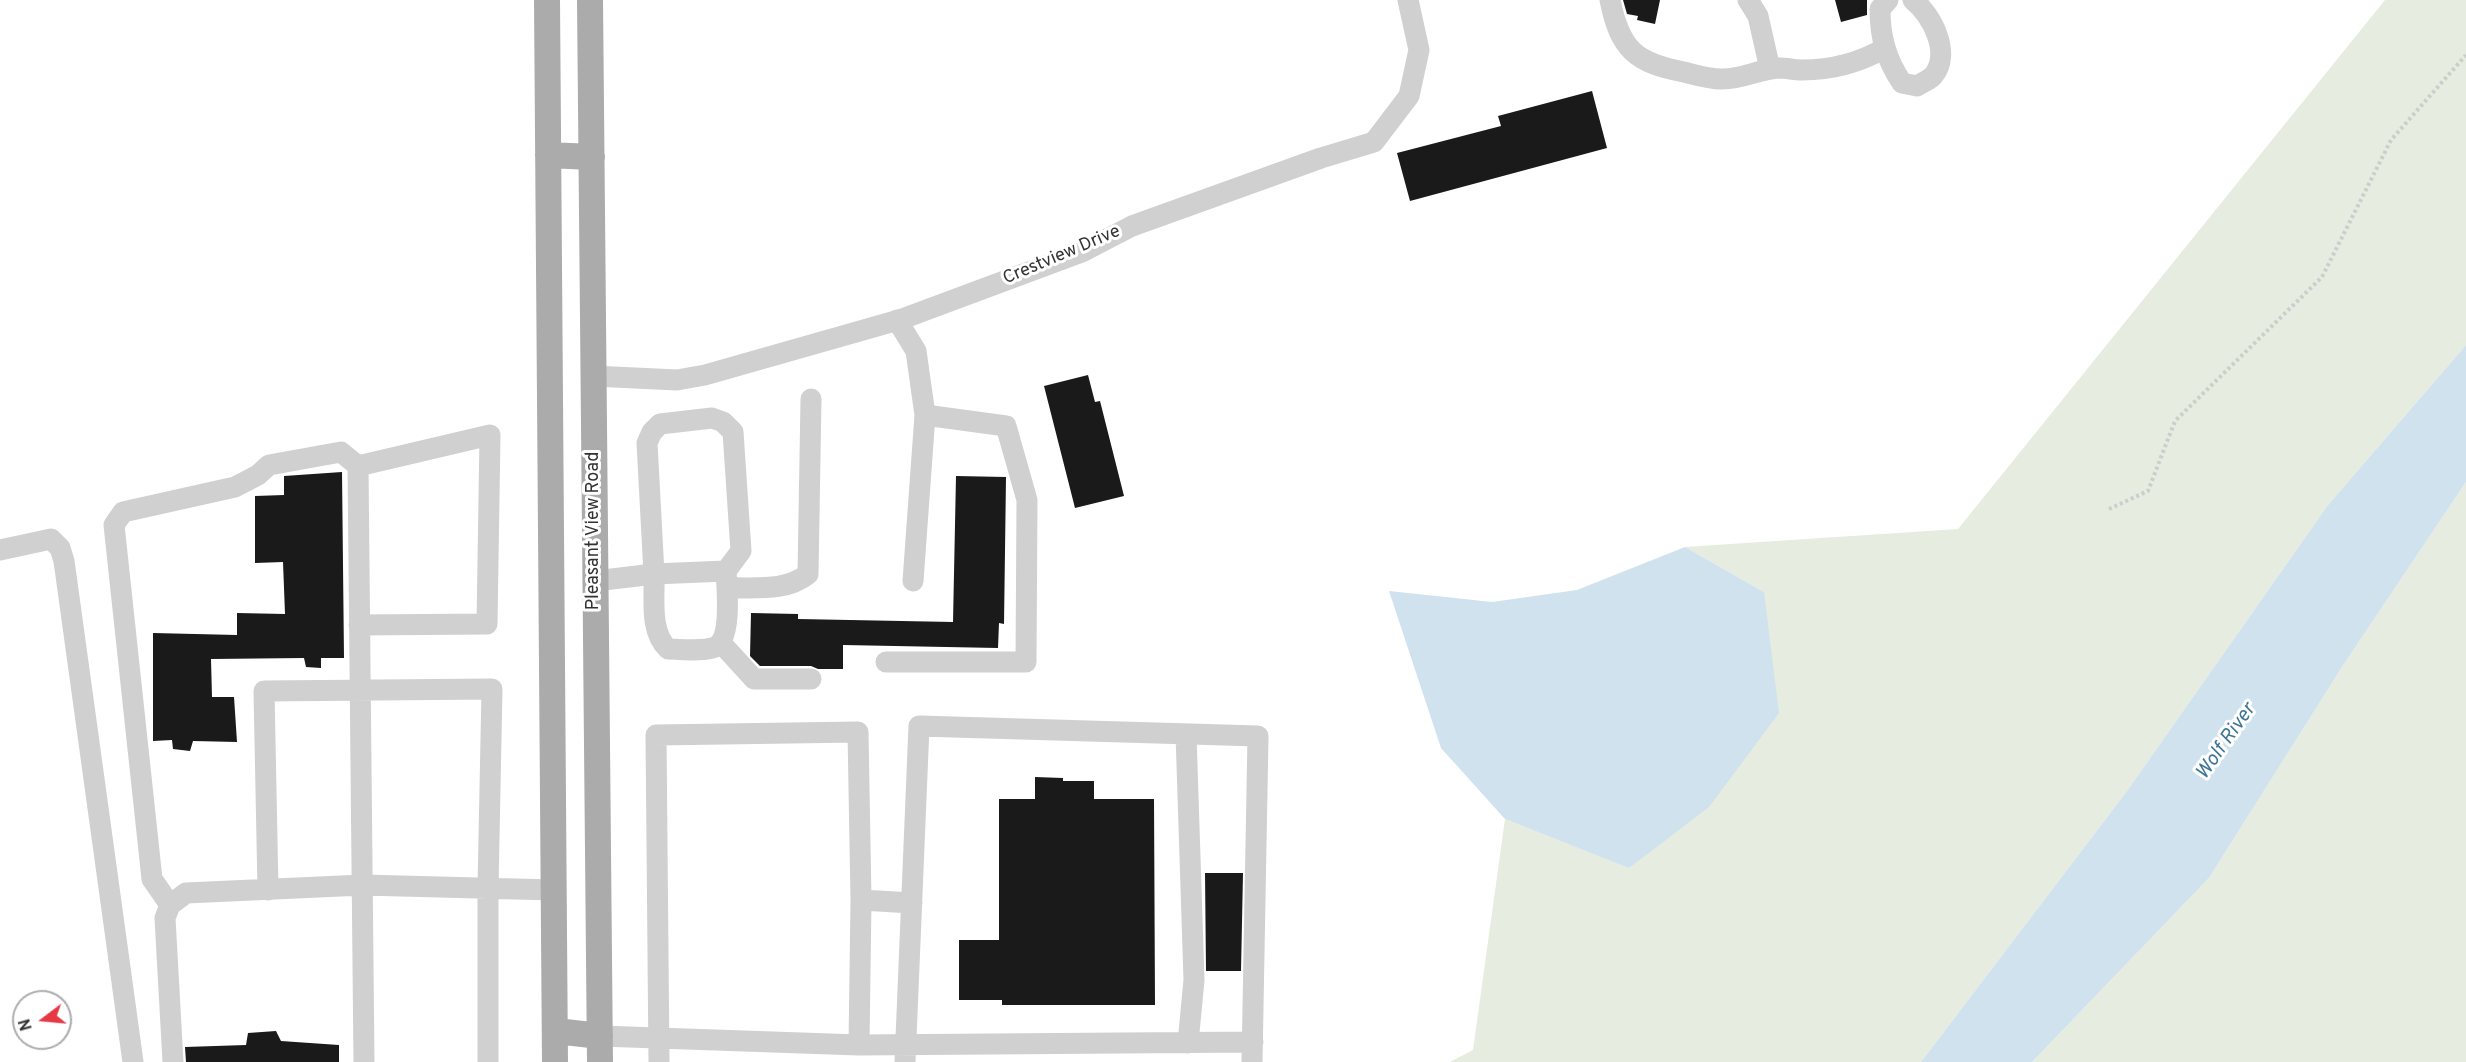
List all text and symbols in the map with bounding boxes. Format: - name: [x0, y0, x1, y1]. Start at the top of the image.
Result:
- street label: Crestview Drive: [1000, 222, 1124, 290]
- street label: Pleasant View Road: [583, 452, 605, 610]
- water label: Wolf River: [2192, 699, 2262, 785]
- north arrow: [12, 990, 72, 1050]
- text: N: [15, 1016, 38, 1033]

